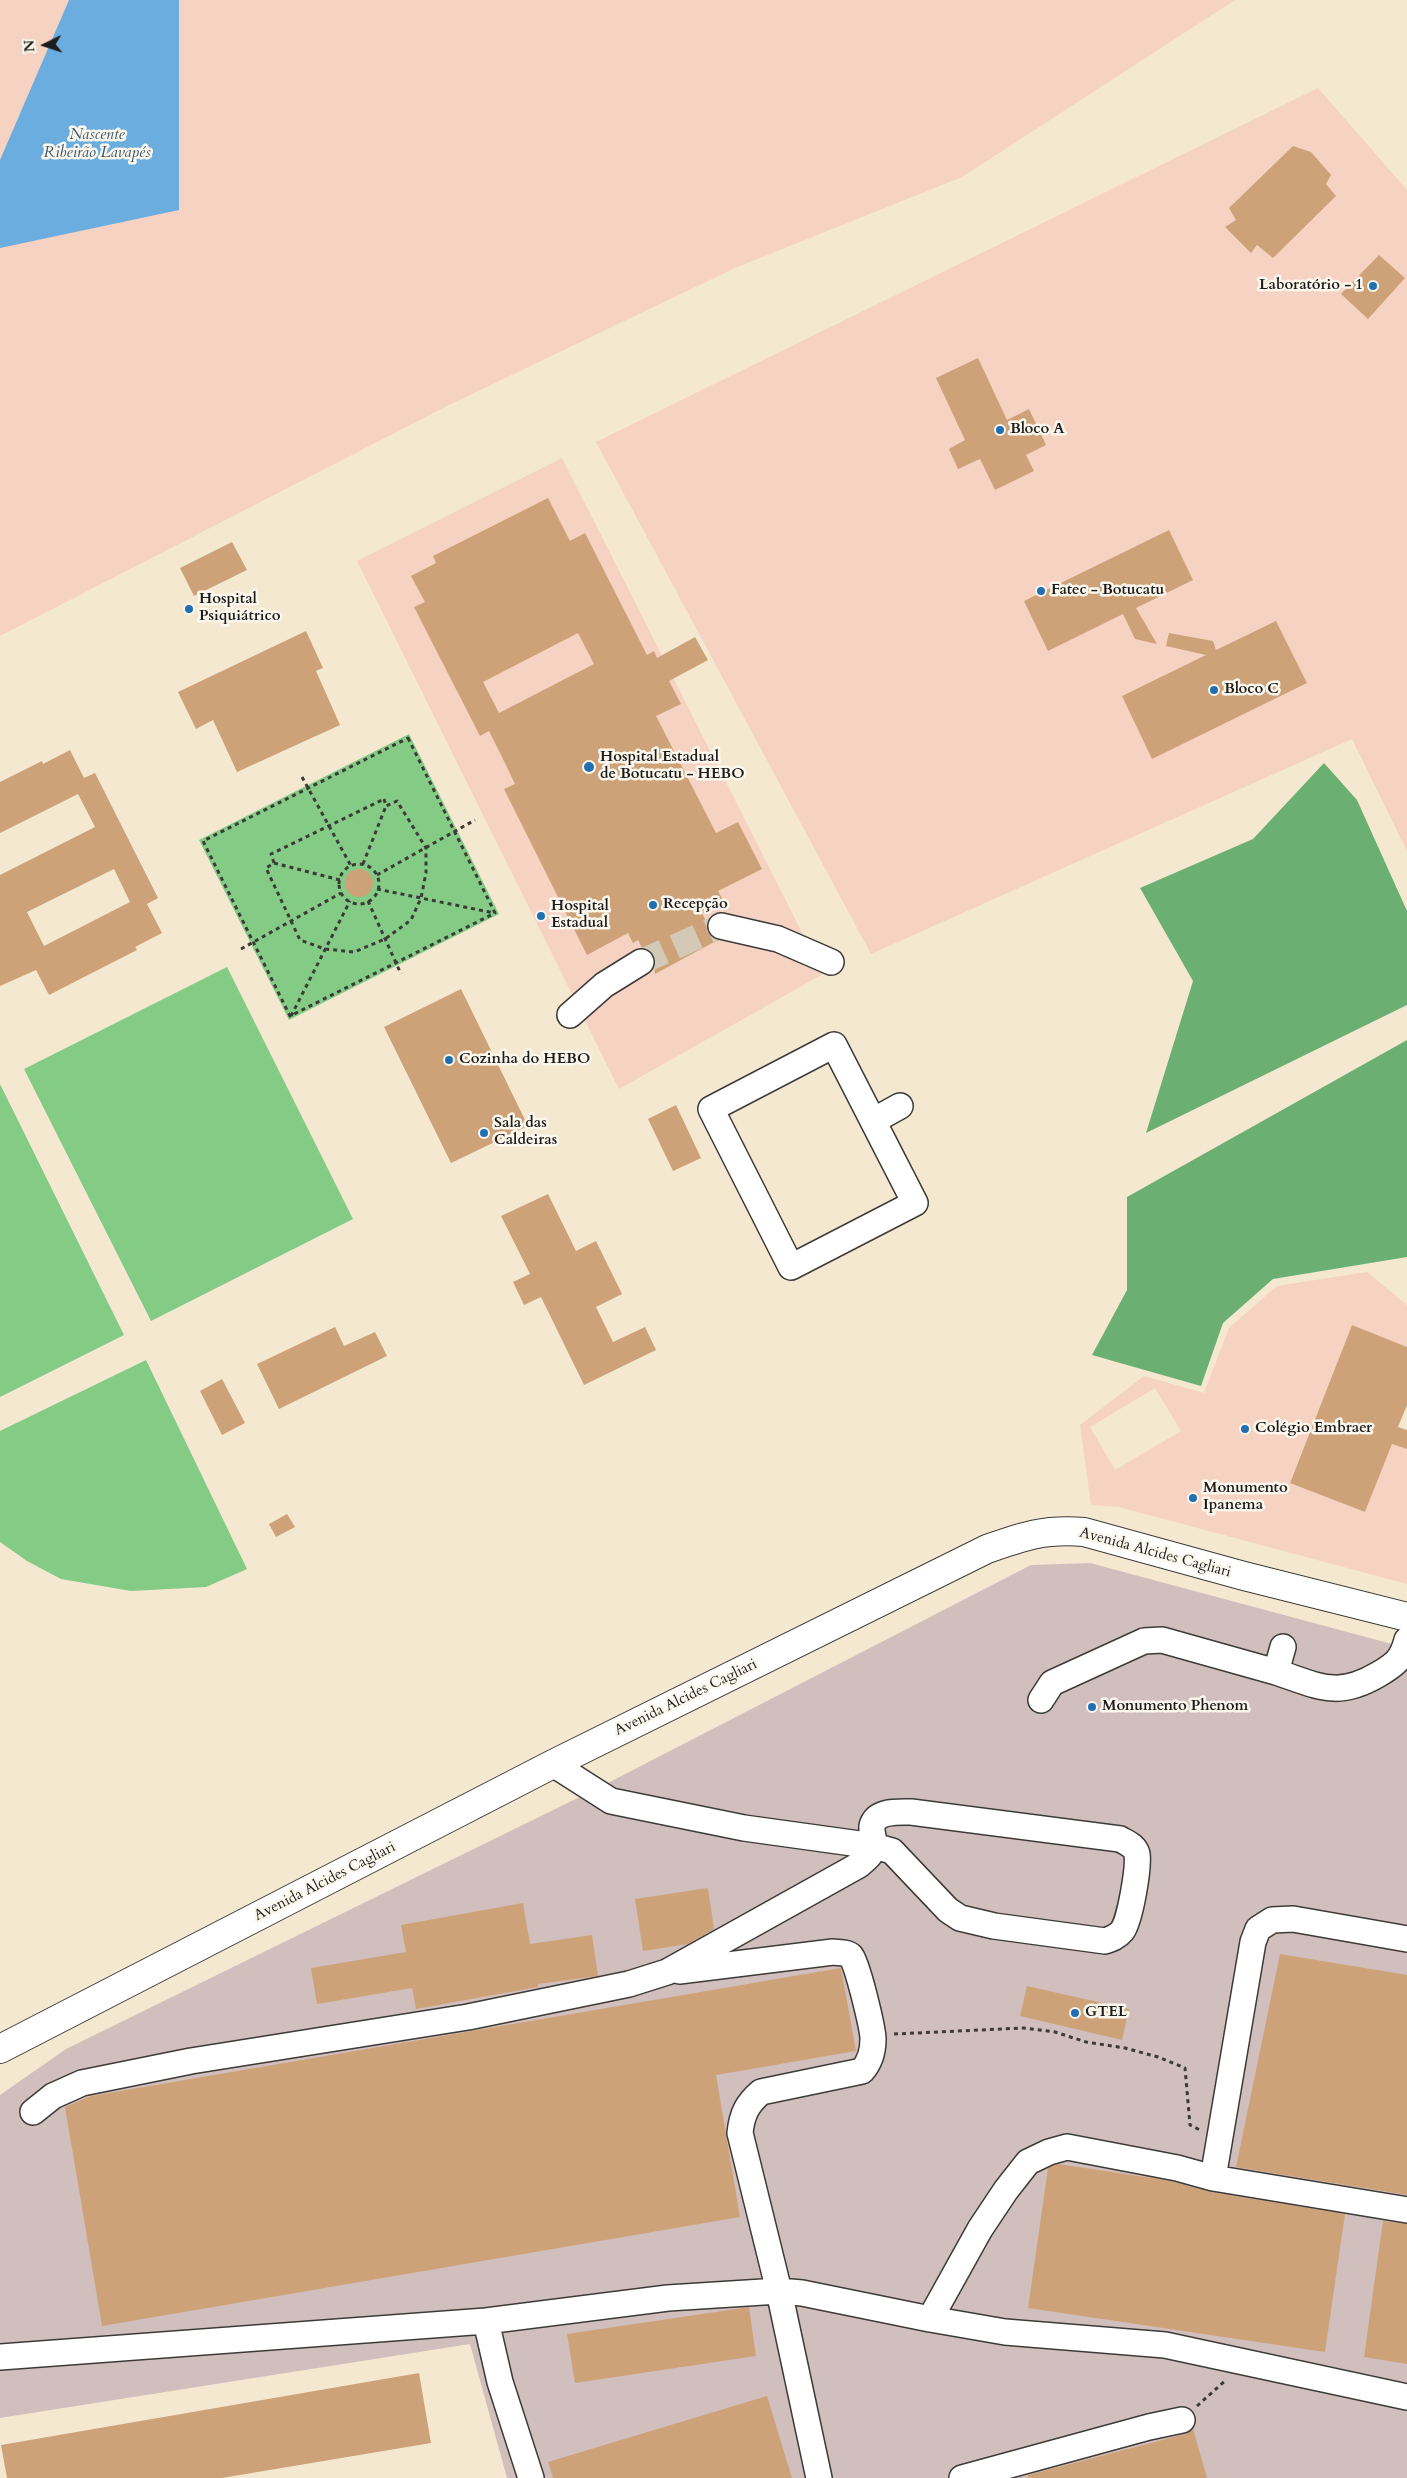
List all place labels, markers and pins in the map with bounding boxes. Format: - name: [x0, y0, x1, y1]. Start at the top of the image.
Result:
- place label: Laboratório - 1: [1259, 277, 1363, 295]
- marker: Laboratório - 1: [1367, 280, 1379, 292]
- place label: Bloco A: [1010, 421, 1065, 439]
- marker: Bloco A: [994, 424, 1006, 436]
- place label: Fatec - Botucatu: [1051, 582, 1164, 600]
- marker: Fatec - Botucatu: [1035, 585, 1047, 597]
- place label: Hospital Psiquiátrico: [199, 591, 281, 626]
- marker: Hospital Psiquiátrico: [183, 603, 195, 615]
- place label: Bloco C: [1224, 681, 1279, 699]
- marker: Bloco C: [1208, 684, 1220, 696]
- place label: Hospital Estadual de Botucatu - HEBO: [600, 749, 745, 784]
- marker: Hospital Estadual de Botucatu - HEBO: [582, 760, 596, 774]
- place label: Recepção: [663, 896, 728, 914]
- place label: Hospital Estadual: [551, 898, 609, 933]
- marker: Recepção: [647, 899, 659, 911]
- marker: Hospital Estadual: [535, 910, 547, 922]
- place label: Cozinha do HEBO: [459, 1051, 590, 1069]
- marker: Cozinha do HEBO: [443, 1054, 455, 1066]
- place label: Sala das Caldeiras: [494, 1115, 557, 1150]
- marker: Sala das Caldeiras: [478, 1127, 490, 1139]
- place label: Colégio Embraer: [1255, 1420, 1372, 1438]
- marker: Colégio Embraer: [1239, 1423, 1251, 1435]
- place label: Monumento Ipanema: [1203, 1480, 1288, 1515]
- marker: Monumento Ipanema: [1187, 1492, 1199, 1504]
- place label: Monumento Phenom: [1102, 1698, 1248, 1716]
- marker: Monumento Phenom: [1086, 1701, 1098, 1713]
- place label: GTEL: [1085, 2004, 1127, 2022]
- marker: GTEL: [1069, 2007, 1081, 2019]

